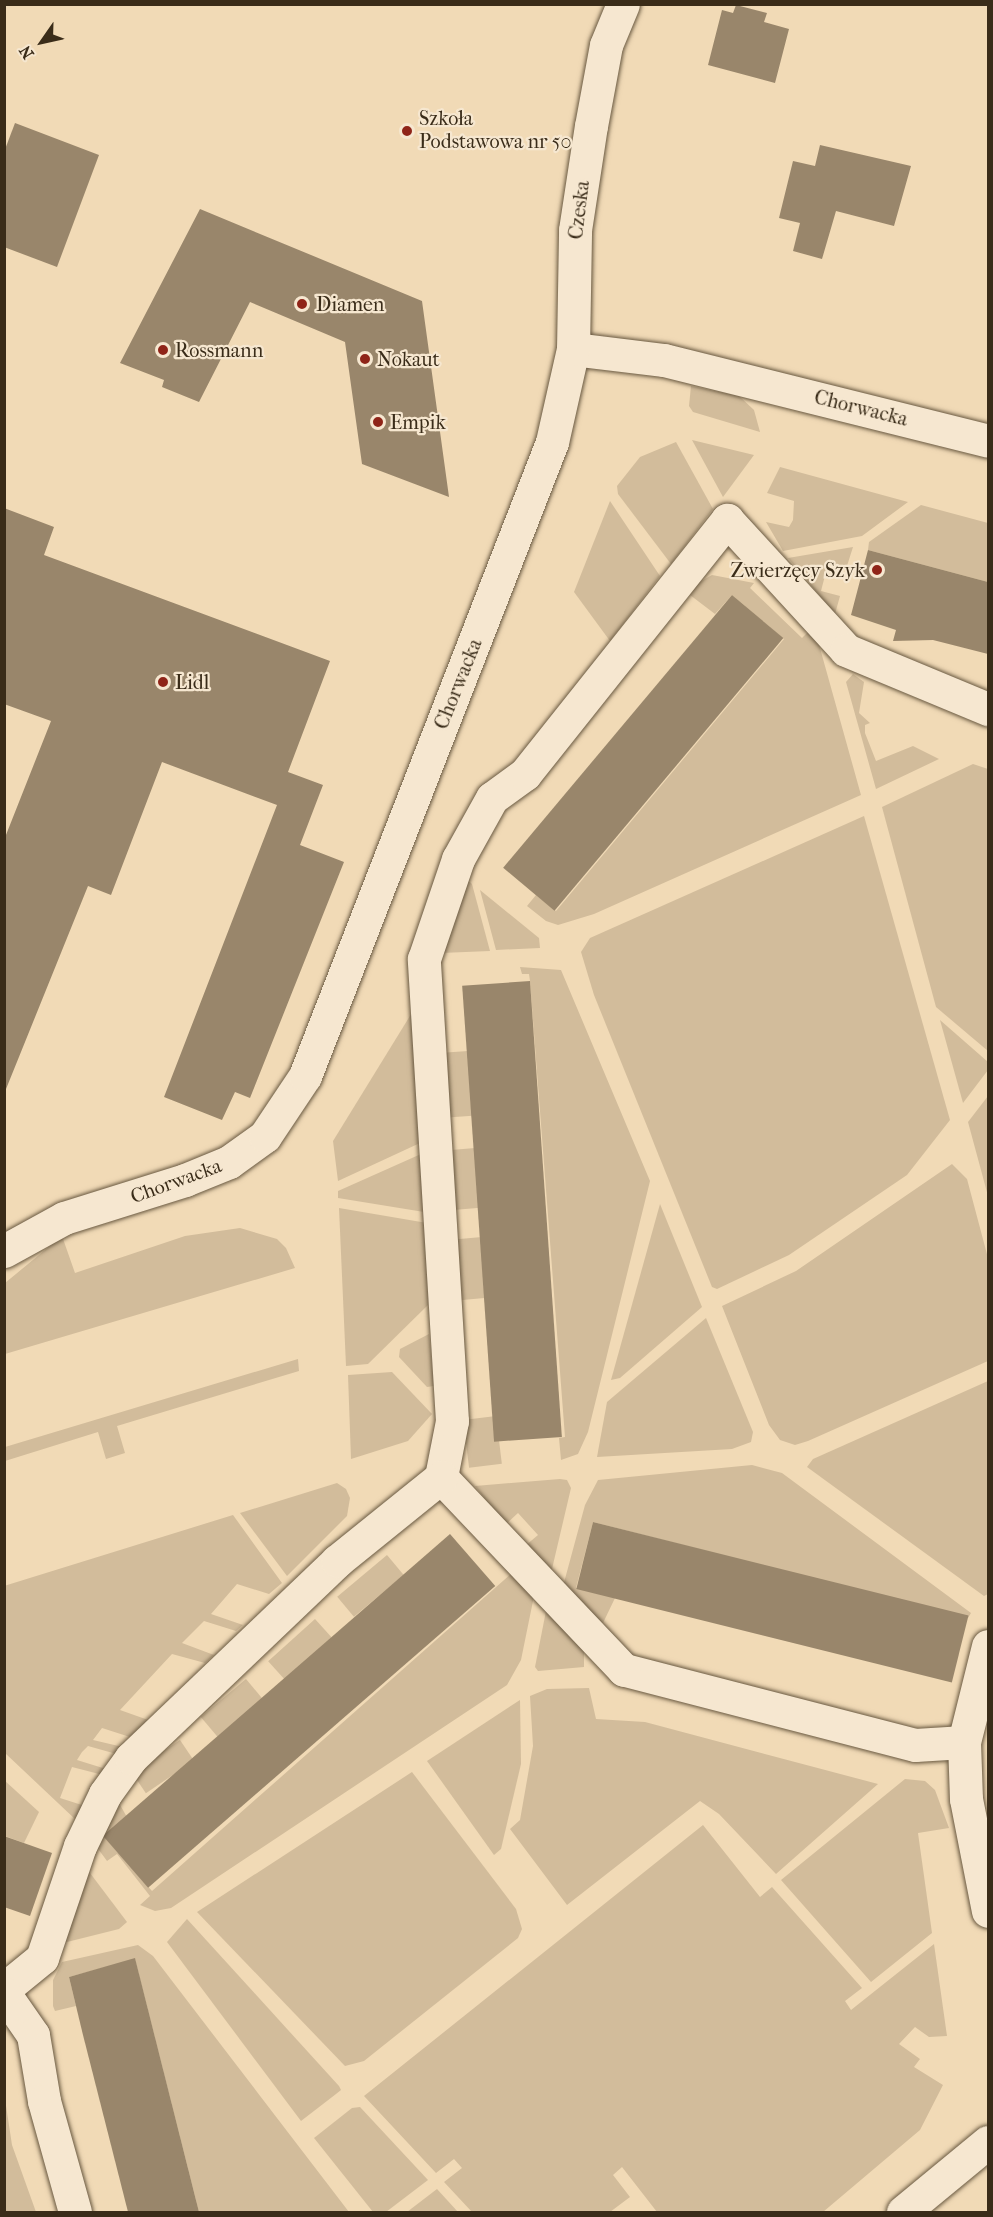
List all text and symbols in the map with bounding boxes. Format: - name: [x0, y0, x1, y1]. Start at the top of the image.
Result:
- north arrow: [12, 12, 72, 72]
- text: N: [15, 42, 38, 63]
- place label: Szkoła Podstawowa nr 50: [419, 107, 571, 154]
- marker: Szkoła Podstawowa nr 50: [400, 124, 414, 138]
- street label: Czeska: [563, 179, 595, 241]
- place label: Diamen: [316, 292, 384, 316]
- marker: Diamen: [293, 295, 311, 313]
- place label: Rossmann: [175, 338, 263, 362]
- marker: Rossmann: [156, 343, 170, 357]
- place label: Nokaut: [377, 347, 440, 371]
- marker: Nokaut: [358, 352, 372, 366]
- street label: Chorwacka: [812, 385, 910, 431]
- place label: Empik: [390, 410, 446, 434]
- marker: Empik: [371, 415, 385, 429]
- place label: Zwierzęcy Szyk: [730, 558, 865, 582]
- marker: Zwierzęcy Szyk: [870, 563, 884, 577]
- street label: Chorwacka: [429, 635, 487, 733]
- place label: Lidl: [175, 670, 209, 694]
- marker: Lidl: [156, 675, 170, 689]
- street label: Chorwacka: [127, 1153, 225, 1209]

